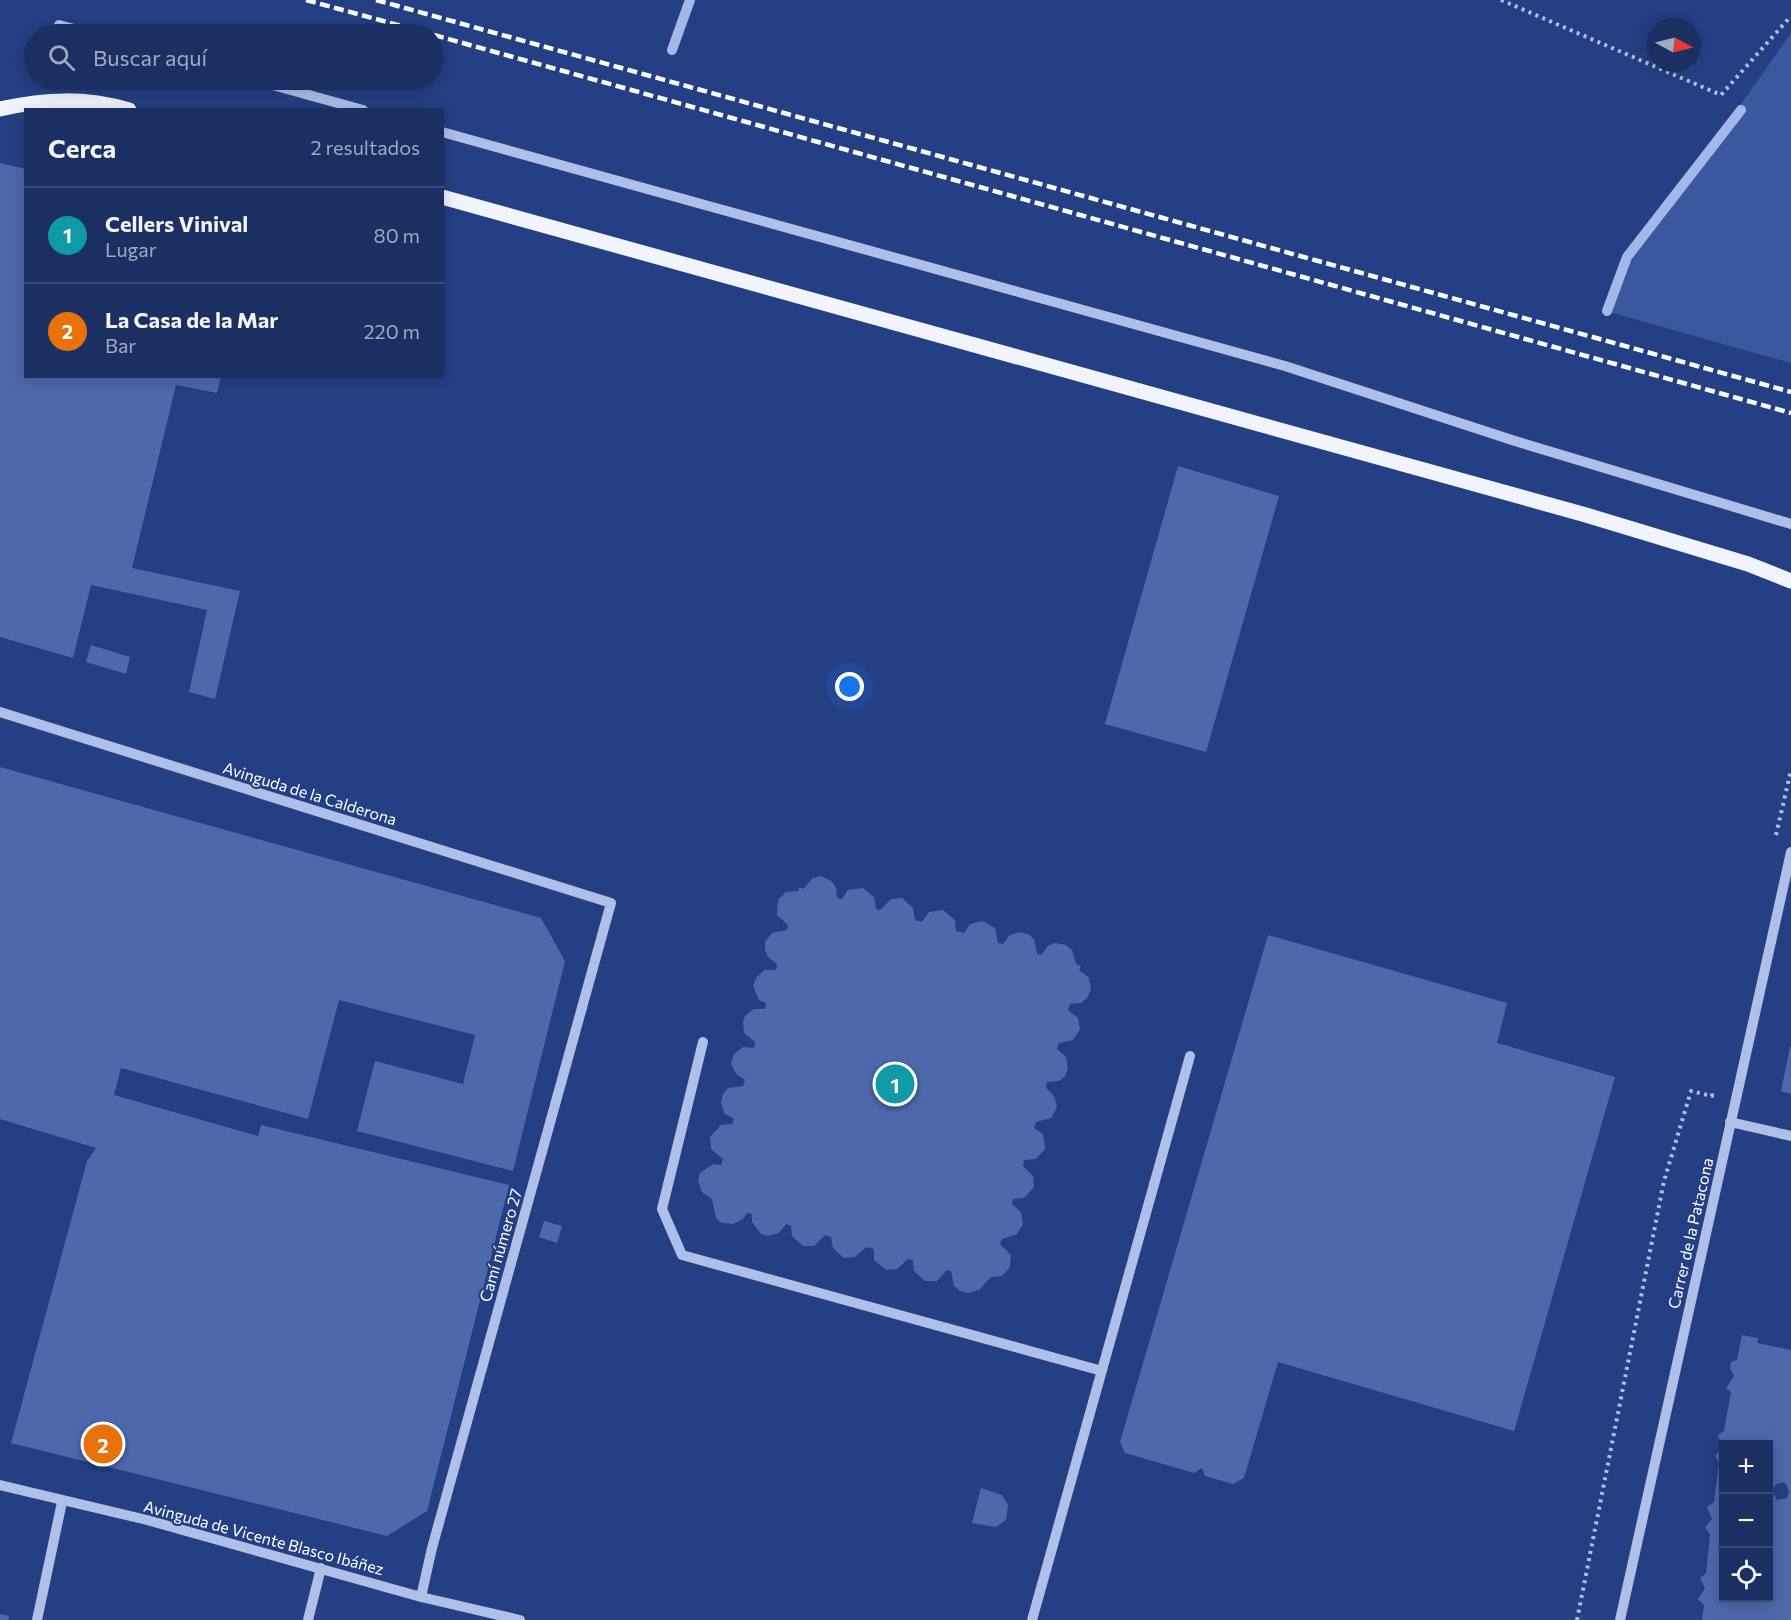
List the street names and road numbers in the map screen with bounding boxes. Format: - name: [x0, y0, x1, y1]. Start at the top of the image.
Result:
- street label: Avinguda de la Calderona: [221, 757, 399, 829]
- street label: Carrer de la Patacona: [1663, 1156, 1717, 1310]
- street label: Camí número 27: [475, 1186, 525, 1304]
- street label: Avinguda de Vicente Blasco Ibáñez: [142, 1496, 386, 1578]

